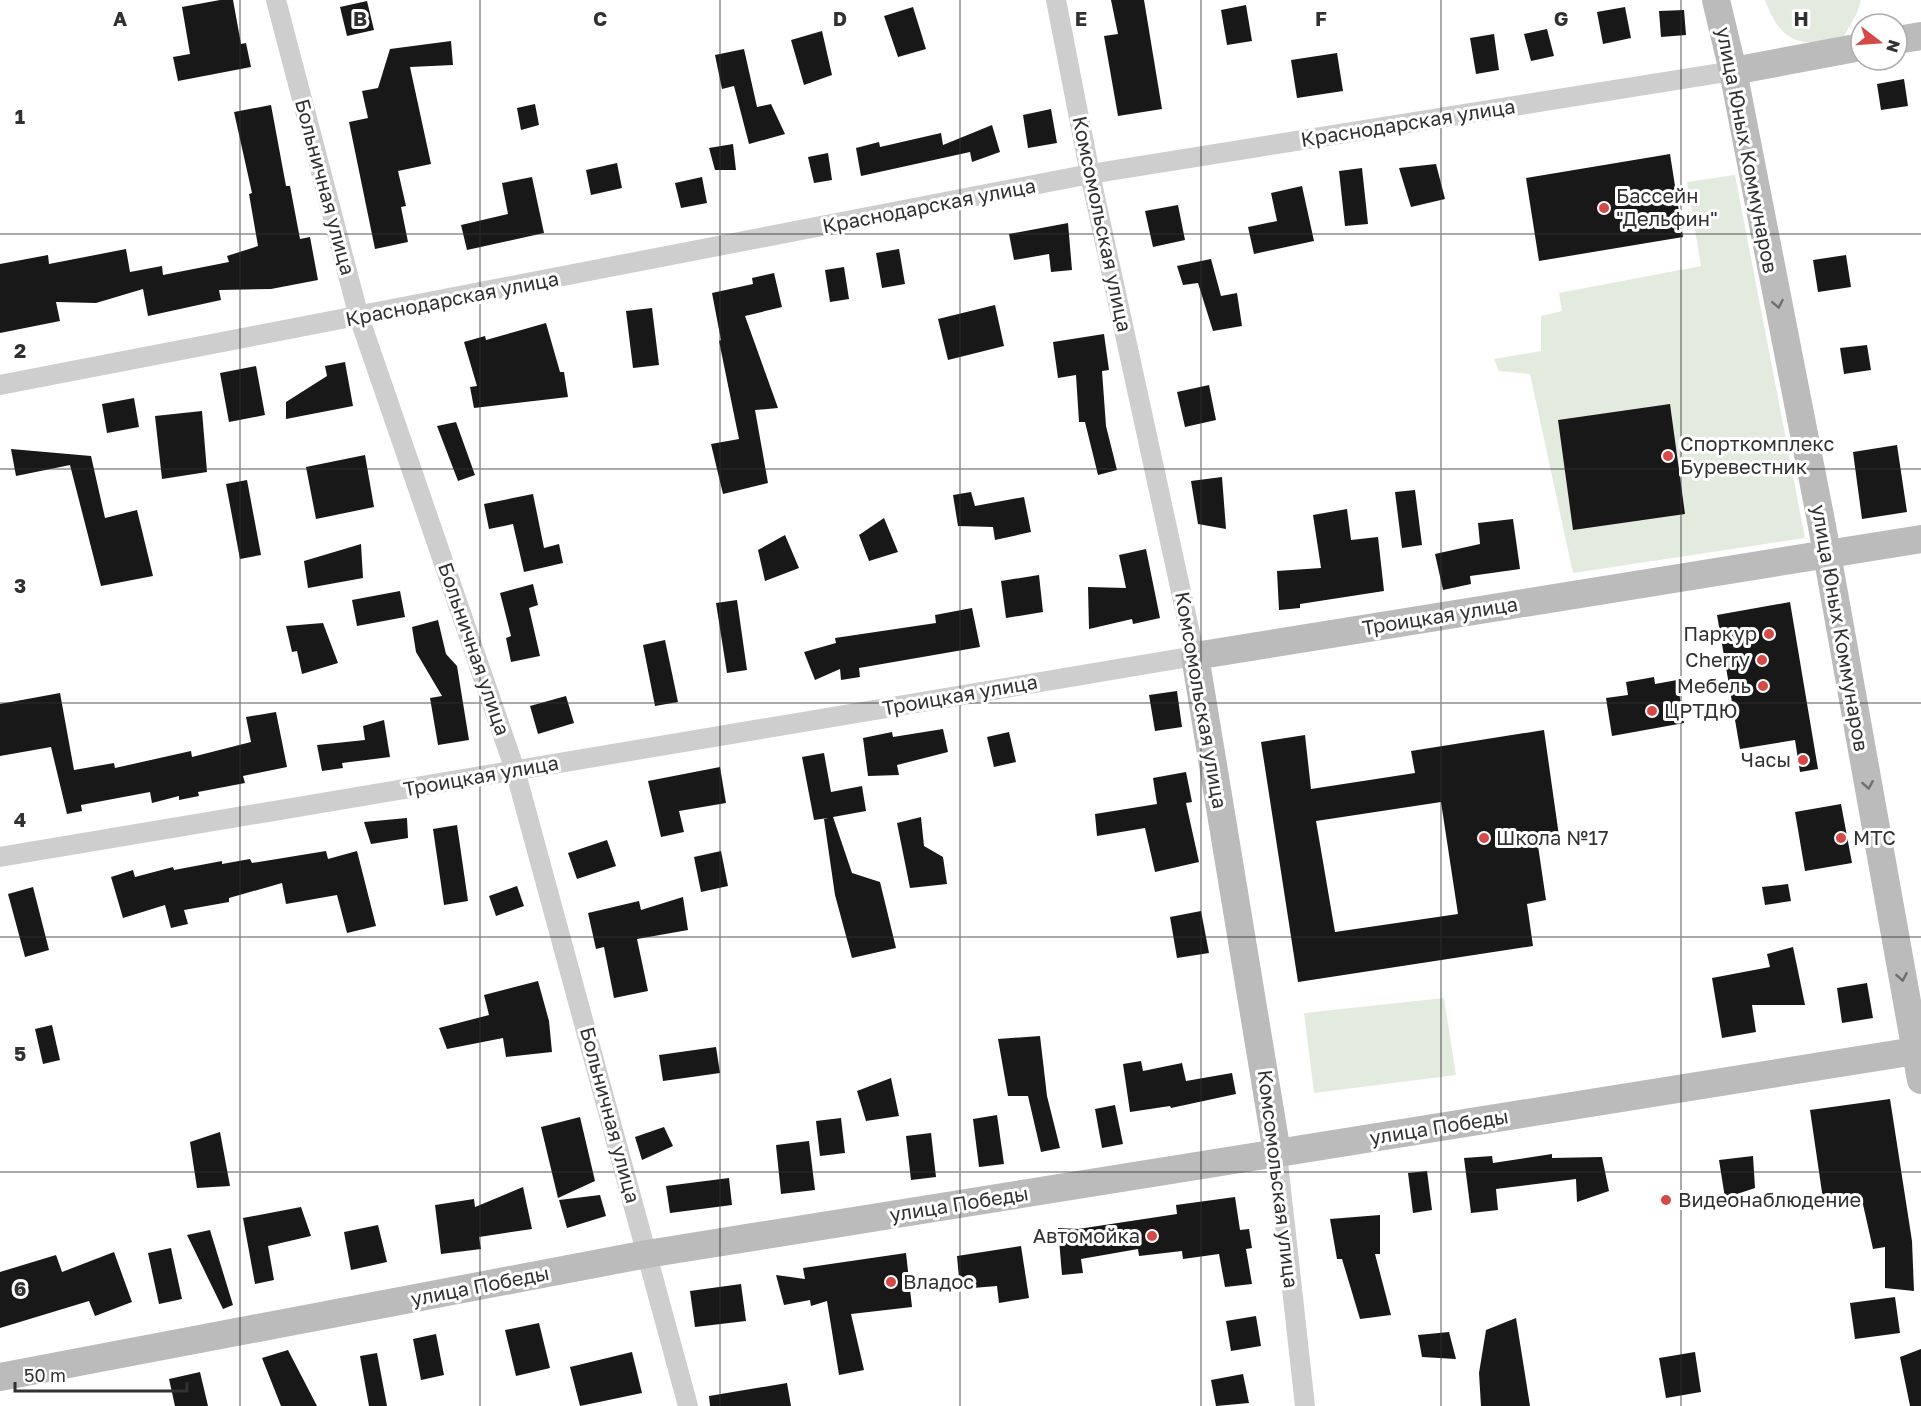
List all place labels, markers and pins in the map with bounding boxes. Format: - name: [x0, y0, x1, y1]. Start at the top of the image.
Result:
- place label: Бассейн "Дельфин": [1616, 183, 1718, 230]
- marker: Бассейн "Дельфин": [1597, 201, 1611, 215]
- place label: Cпорткомплекс Буревестник: [1680, 431, 1834, 478]
- marker: Cпорткомплекс Буревестник: [1661, 449, 1675, 463]
- place label: Паркур: [1683, 621, 1757, 645]
- marker: Паркур: [1762, 627, 1776, 641]
- place label: Cherry: [1685, 647, 1750, 671]
- marker: Cherry: [1755, 653, 1769, 667]
- place label: Мебель: [1677, 673, 1751, 697]
- marker: Мебель: [1756, 679, 1770, 693]
- place label: ЦРТДЮ: [1664, 698, 1737, 722]
- marker: ЦРТДЮ: [1645, 704, 1659, 718]
- place label: Часы: [1741, 747, 1791, 771]
- marker: Часы: [1796, 753, 1810, 767]
- place label: Школа №17: [1496, 825, 1609, 849]
- place label: МТС: [1853, 825, 1896, 849]
- marker: Школа №17: [1477, 831, 1491, 845]
- marker: МТС: [1834, 831, 1848, 845]
- place label: Видеонаблюдение: [1678, 1187, 1861, 1211]
- marker: Видеонаблюдение: [1659, 1193, 1673, 1207]
- place label: Автомойка: [1033, 1223, 1140, 1247]
- marker: Автомойка: [1145, 1229, 1159, 1243]
- place label: Владос: [903, 1269, 974, 1293]
- marker: Владос: [884, 1275, 898, 1289]

